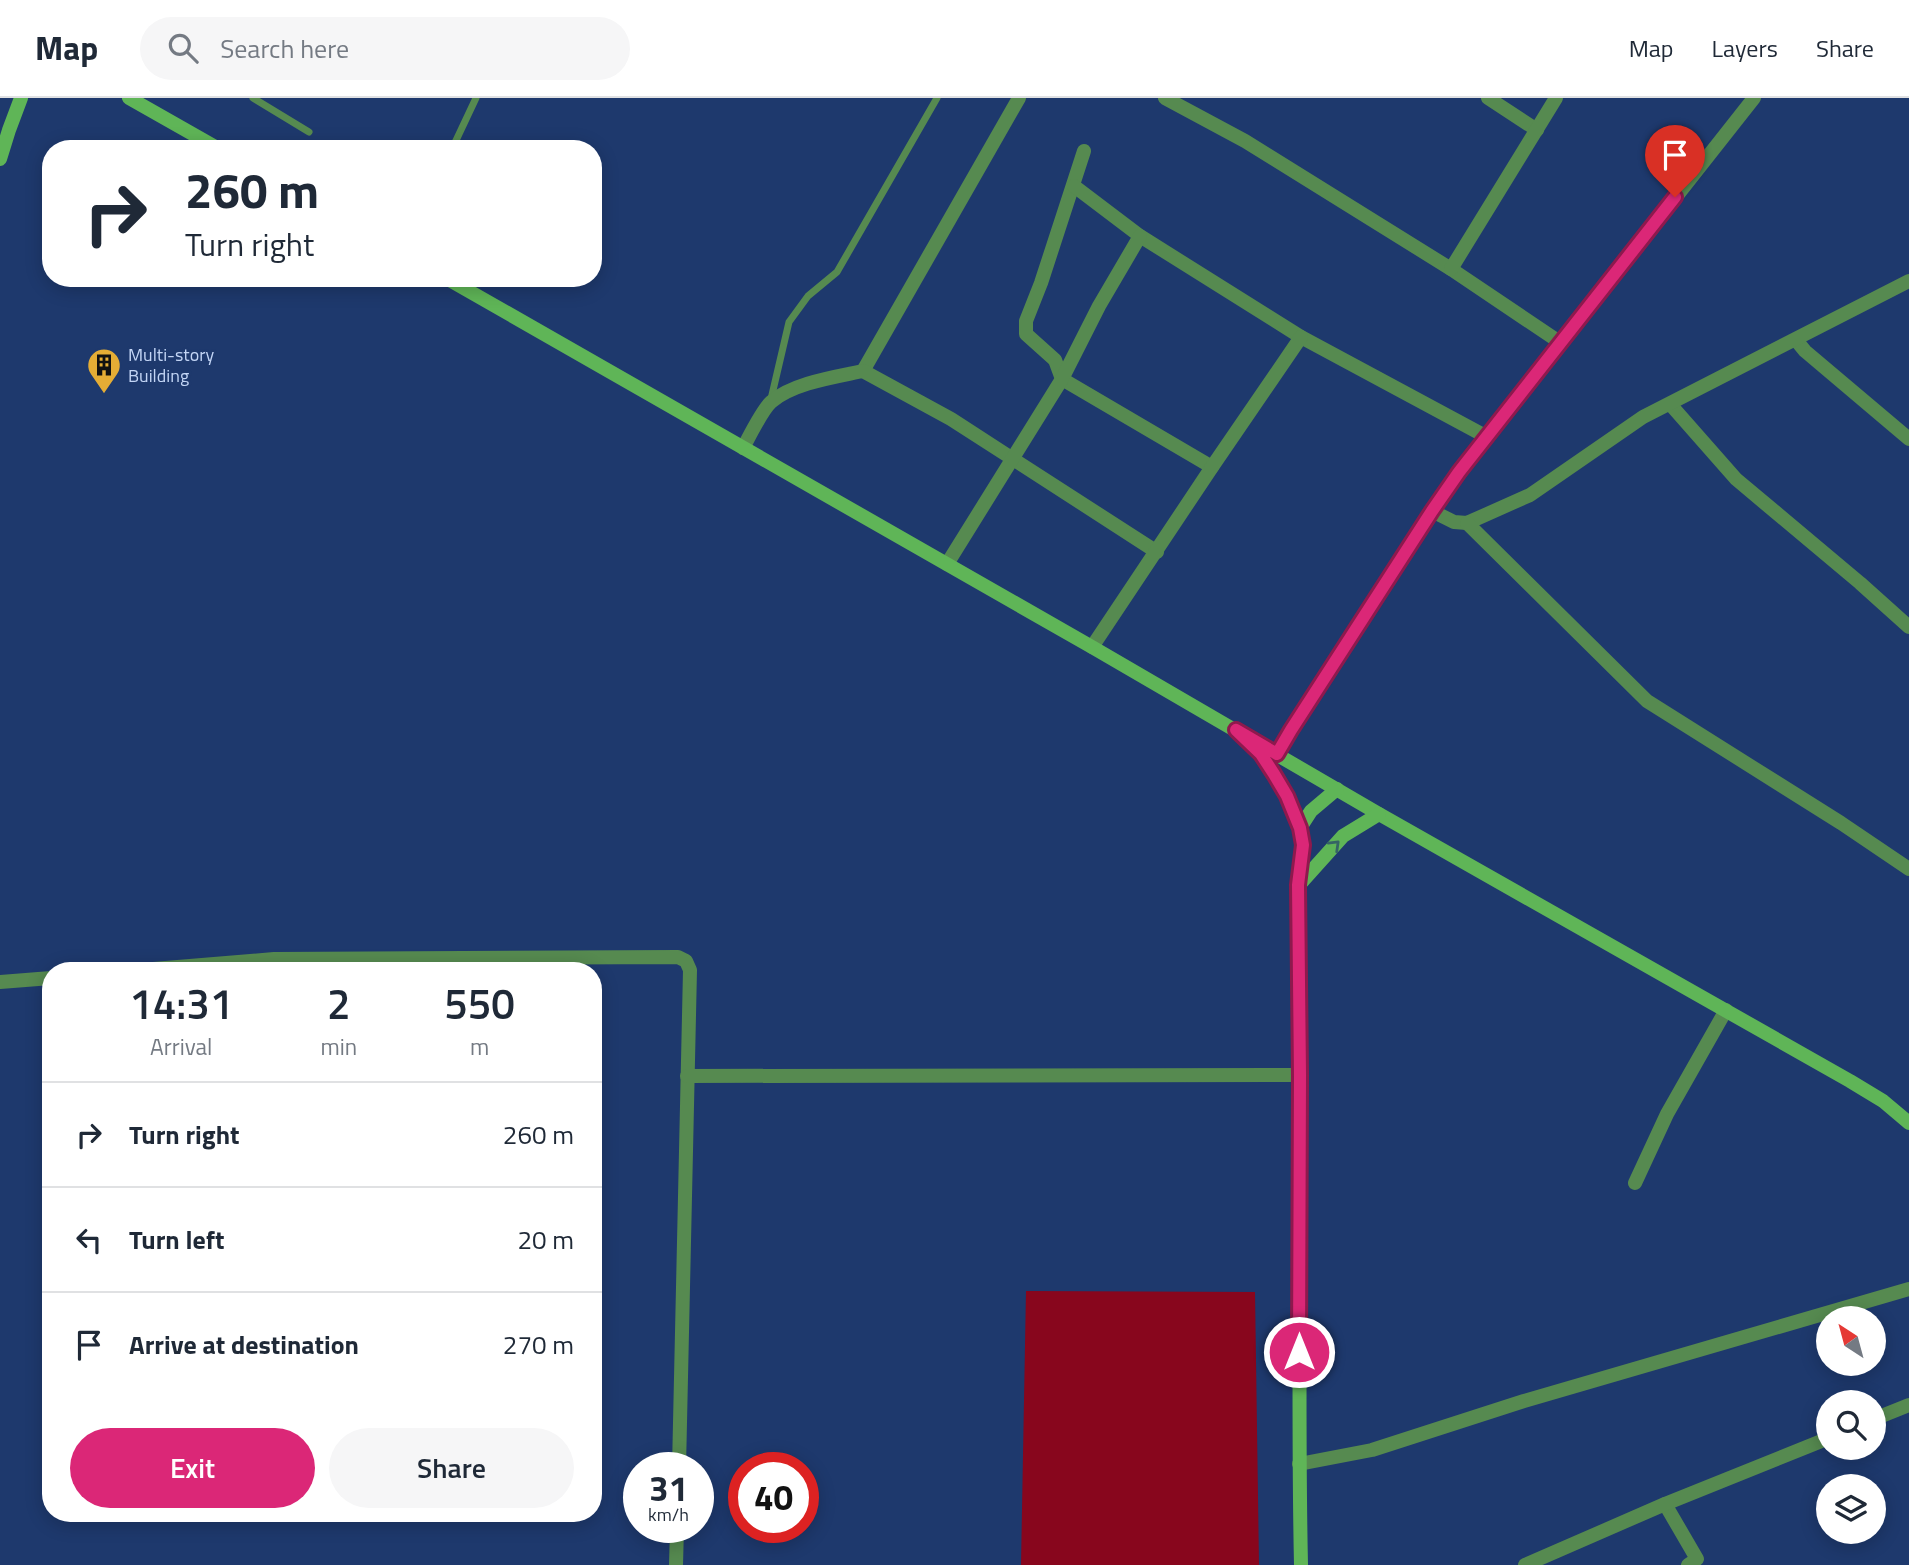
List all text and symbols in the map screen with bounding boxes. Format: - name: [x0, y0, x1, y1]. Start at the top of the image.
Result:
- search box: [140, 17, 630, 80]
- text: Map: [35, 23, 98, 73]
- icon: search: [164, 29, 202, 67]
- text: Search here: [220, 29, 349, 68]
- text: Map: [1629, 30, 1674, 66]
- text: Layers: [1712, 30, 1778, 66]
- text: Share: [1816, 30, 1874, 66]
- pin: [1645, 125, 1705, 197]
- icon: arrive: [1656, 136, 1694, 174]
- text: 260 m: [185, 152, 319, 227]
- icon: right: [70, 168, 161, 259]
- text: Turn right: [185, 220, 314, 268]
- place label: Multi-story Building: [128, 341, 214, 389]
- building icon: Multi-story Building: [85, 346, 123, 395]
- one-way arrow: [1327, 840, 1340, 853]
- text: 14:31: [129, 971, 233, 1035]
- text: 2: [327, 971, 351, 1035]
- text: 550: [444, 971, 515, 1035]
- text: Arrival: [150, 1029, 212, 1064]
- text: min: [320, 1029, 357, 1064]
- text: m: [470, 1029, 489, 1064]
- text: Turn right: [129, 1115, 240, 1154]
- text: 260 m: [503, 1115, 574, 1154]
- icon: right: [70, 1116, 108, 1154]
- text: Turn left: [129, 1220, 224, 1259]
- text: 20 m: [517, 1220, 574, 1259]
- icon: left: [70, 1221, 108, 1259]
- north arrow: [1816, 1306, 1886, 1376]
- map controls: [1816, 1306, 1886, 1544]
- position arrow: [1262, 1315, 1336, 1389]
- text: Arrive at destination: [129, 1325, 359, 1364]
- text: 270 m: [503, 1325, 574, 1364]
- icon: arrive: [70, 1326, 108, 1364]
- button: search: [1816, 1390, 1886, 1460]
- button: Exit: [70, 1428, 315, 1508]
- button: Share: [329, 1428, 574, 1508]
- speed limit sign: 40: [728, 1452, 819, 1543]
- text: 31: [649, 1461, 688, 1515]
- button: layers: [1816, 1474, 1886, 1544]
- text: km/h: [648, 1501, 689, 1528]

